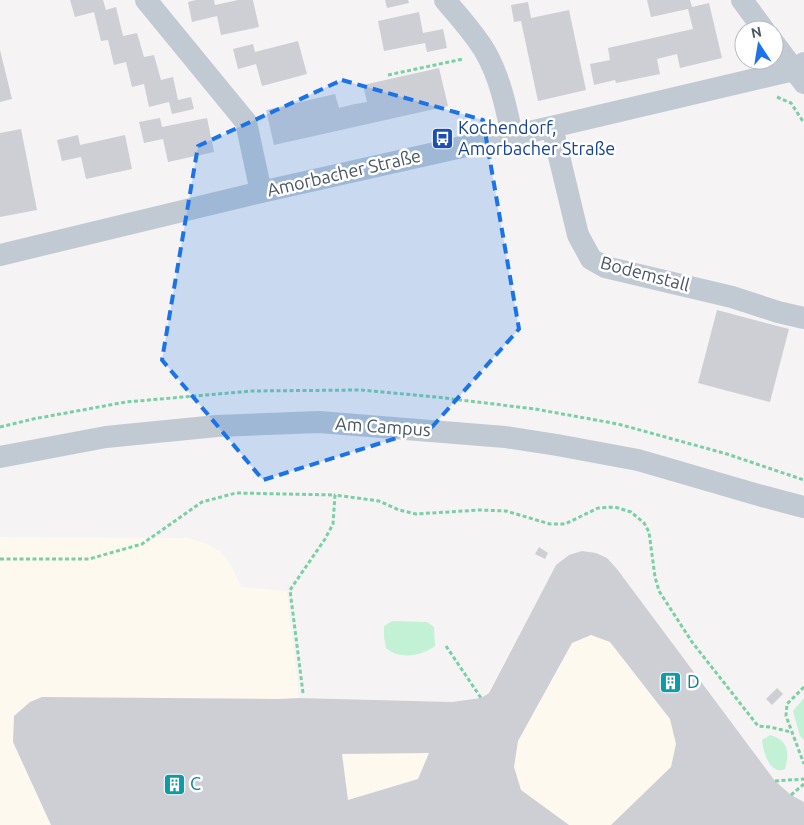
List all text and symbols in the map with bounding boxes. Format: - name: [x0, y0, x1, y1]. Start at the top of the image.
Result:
- north arrow: [734, 20, 784, 70]
- text: N: [750, 23, 763, 41]
- place label: Kochendorf, Amorbacher Straße: [458, 117, 615, 158]
- bus stop icon: Kochendorf, Amorbacher Straße: [430, 126, 454, 150]
- street label: Amorbacher Straße: [265, 145, 423, 199]
- street label: Bodemstall: [598, 252, 692, 295]
- street label: Am Campus: [335, 413, 432, 439]
- building icon: D: [659, 670, 683, 694]
- place label: D: [687, 671, 700, 691]
- building icon: C: [162, 772, 186, 796]
- place label: C: [190, 773, 201, 793]

